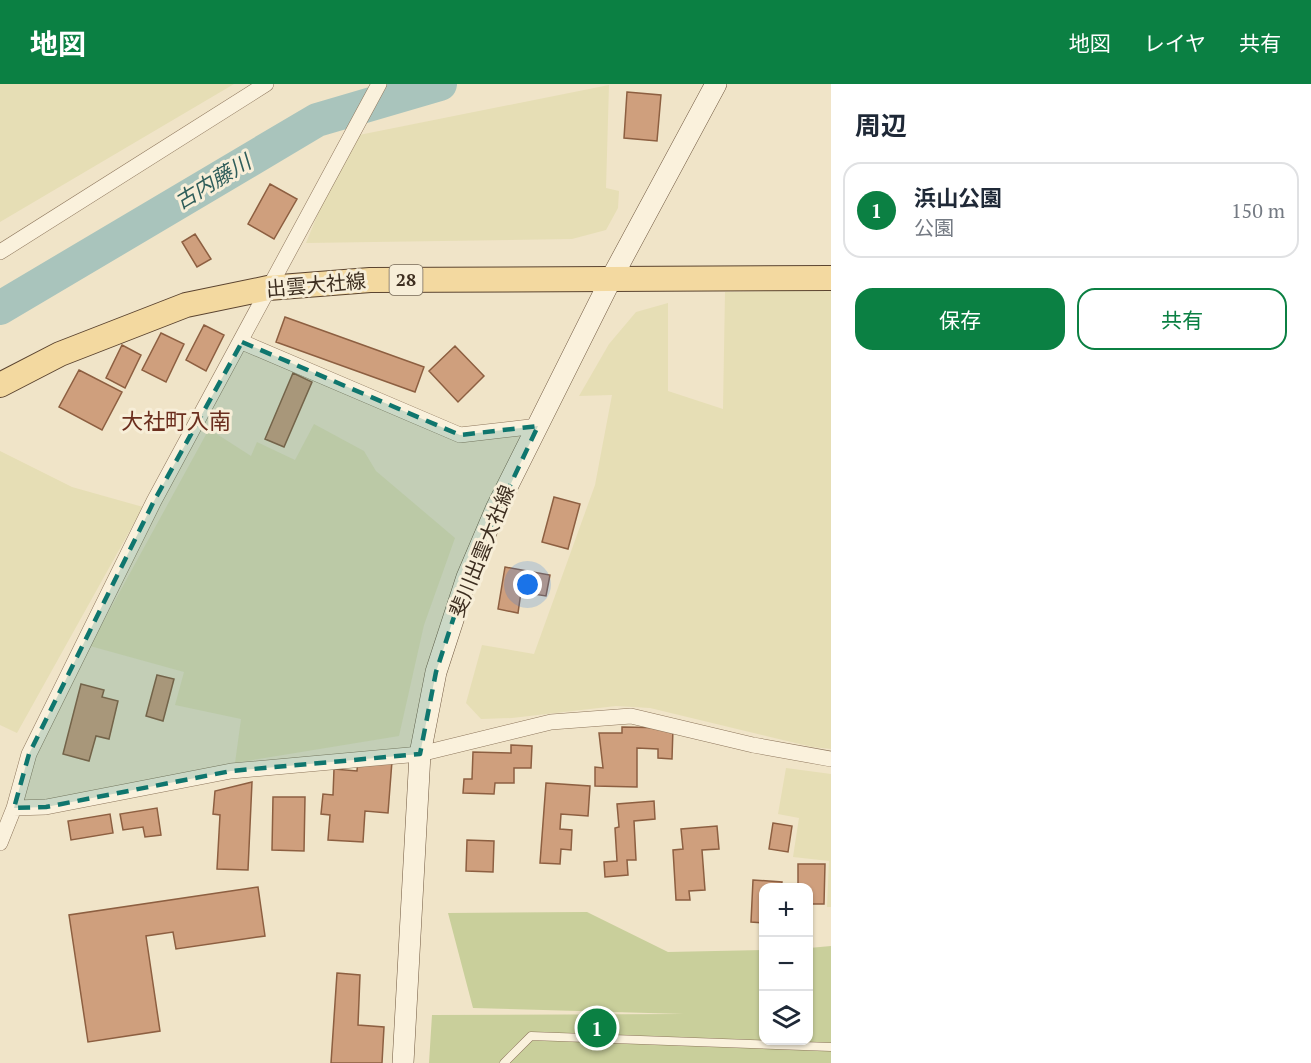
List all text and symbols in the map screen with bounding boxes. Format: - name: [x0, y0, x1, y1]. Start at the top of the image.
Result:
- text: 地図: [30, 25, 86, 62]
- text: 地図: [1069, 29, 1111, 57]
- text: レイヤ: [1144, 29, 1206, 57]
- text: 共有: [1239, 29, 1281, 57]
- text: 周辺: [855, 108, 907, 142]
- water label: 古内藤川: [169, 146, 257, 215]
- text: 浜山公園: [914, 183, 1002, 212]
- text: 1: [871, 197, 882, 224]
- text: 150 m: [1231, 197, 1285, 224]
- text: 公園: [914, 214, 954, 241]
- road number: 28: [390, 265, 422, 295]
- street label: 出雲大社線: [265, 267, 367, 302]
- button: 保存: [855, 288, 1065, 350]
- button: 共有: [1077, 288, 1287, 350]
- district label: 大社町入南: [121, 406, 231, 435]
- street label: 斐川出雲大社線: [443, 481, 520, 621]
- your location: [513, 570, 542, 599]
- map controls: [759, 883, 813, 1045]
- button: +: [759, 883, 813, 937]
- button: −: [759, 937, 813, 991]
- button: layers: [759, 991, 813, 1045]
- pin: 1: [578, 1006, 616, 1050]

